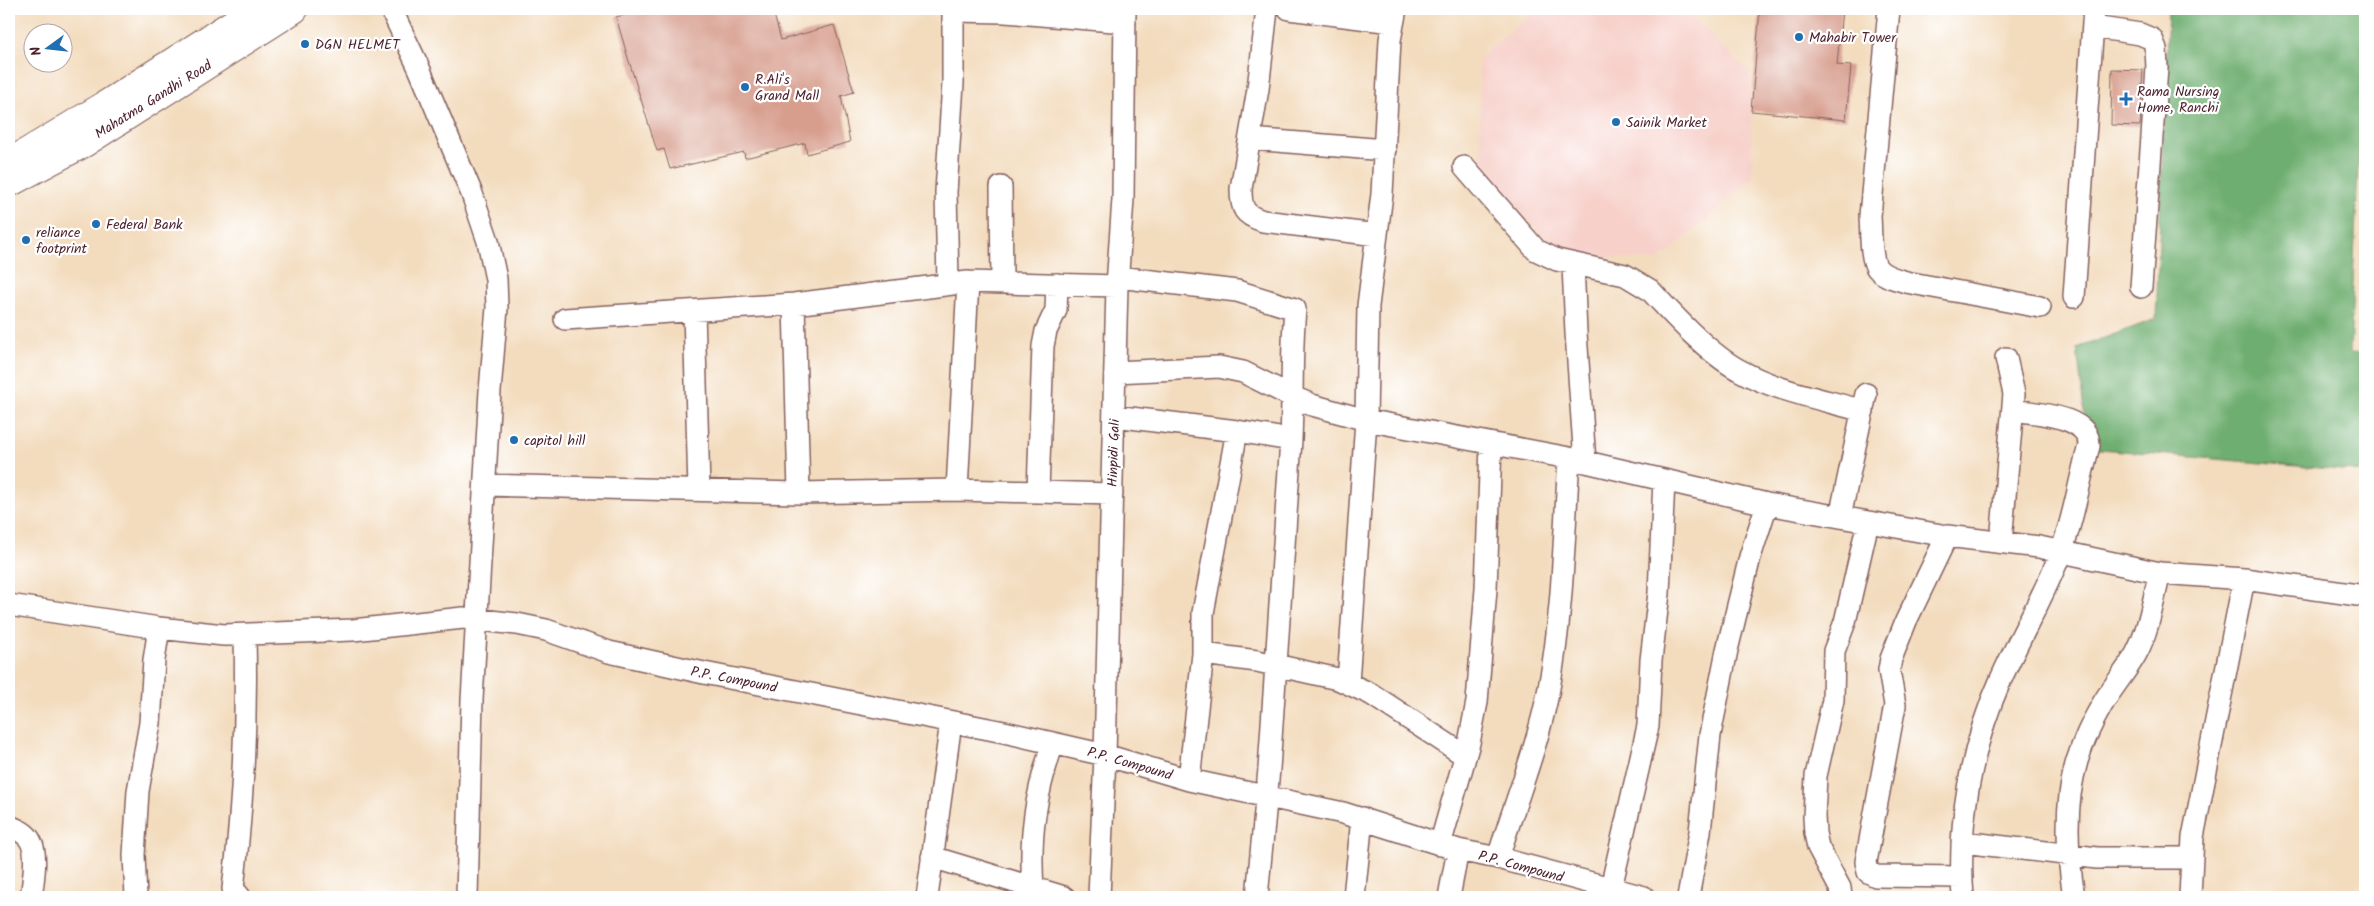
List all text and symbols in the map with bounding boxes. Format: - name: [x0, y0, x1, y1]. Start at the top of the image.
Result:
- north arrow: [22, 22, 72, 72]
- place label: Mahabir Tower: [1809, 27, 1897, 49]
- marker: Mahabir Tower: [1793, 31, 1805, 43]
- place label: DGN HELMET: [315, 34, 401, 56]
- marker: DGN HELMET: [299, 38, 311, 50]
- text: N: [25, 44, 48, 58]
- street label: Mahatma Gandhi Road: [91, 54, 217, 145]
- place label: R.Ali's Grand Mall: [755, 69, 820, 107]
- marker: R.Ali's Grand Mall: [739, 81, 751, 93]
- place label: Rama Nursing Home, Ranchi: [2137, 81, 2219, 119]
- marker: Rama Nursing Home, Ranchi: [2119, 92, 2133, 106]
- place label: Sainik Market: [1626, 112, 1707, 134]
- marker: Sainik Market: [1610, 116, 1622, 128]
- place label: Federal Bank: [106, 214, 183, 236]
- marker: Federal Bank: [90, 218, 102, 230]
- place label: reliance footprint: [36, 222, 87, 260]
- marker: reliance footprint: [20, 234, 32, 246]
- street label: Hinpidi Gali: [1102, 418, 1126, 487]
- place label: capitol hill: [524, 430, 586, 452]
- marker: capitol hill: [508, 434, 520, 446]
- street label: P.P. Compound: [689, 661, 780, 699]
- street label: P.P. Compound: [1085, 741, 1176, 787]
- street label: P.P. Compound: [1476, 845, 1567, 889]

